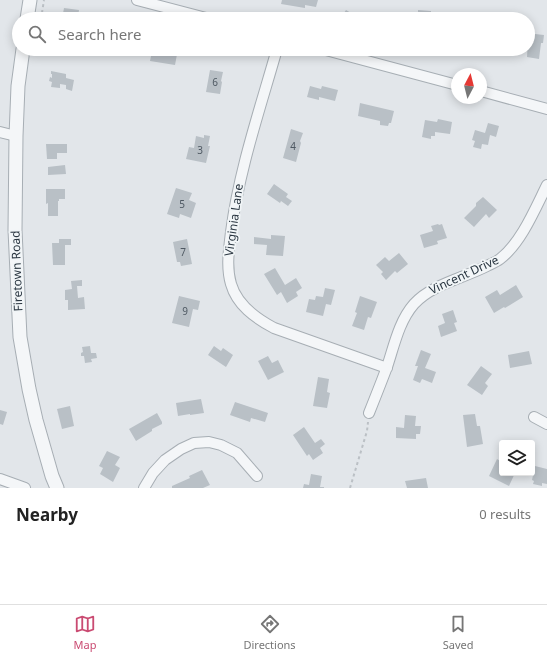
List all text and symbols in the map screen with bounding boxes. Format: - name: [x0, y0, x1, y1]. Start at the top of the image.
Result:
- search box: [12, 12, 535, 56]
- icon: search: [26, 23, 48, 45]
- text: Search here: [58, 24, 141, 44]
- north arrow: [451, 68, 487, 104]
- house number: 6: [212, 75, 218, 89]
- house number: 4: [290, 139, 296, 153]
- house number: 3: [197, 143, 203, 157]
- street label: Virginia Lane: [220, 182, 247, 257]
- house number: 5: [179, 197, 185, 211]
- street label: Firetown Road: [7, 230, 26, 312]
- house number: 7: [180, 245, 186, 259]
- street label: Vincent Drive: [426, 251, 501, 298]
- house number: 9: [182, 304, 188, 318]
- map controls: [499, 440, 535, 476]
- button: layers: [499, 440, 535, 476]
- text: Nearby: [16, 503, 78, 526]
- text: 0 results: [479, 505, 531, 523]
- tab: Map: [74, 613, 96, 652]
- tab: Directions: [243, 613, 296, 652]
- tab: Saved: [443, 613, 473, 652]

